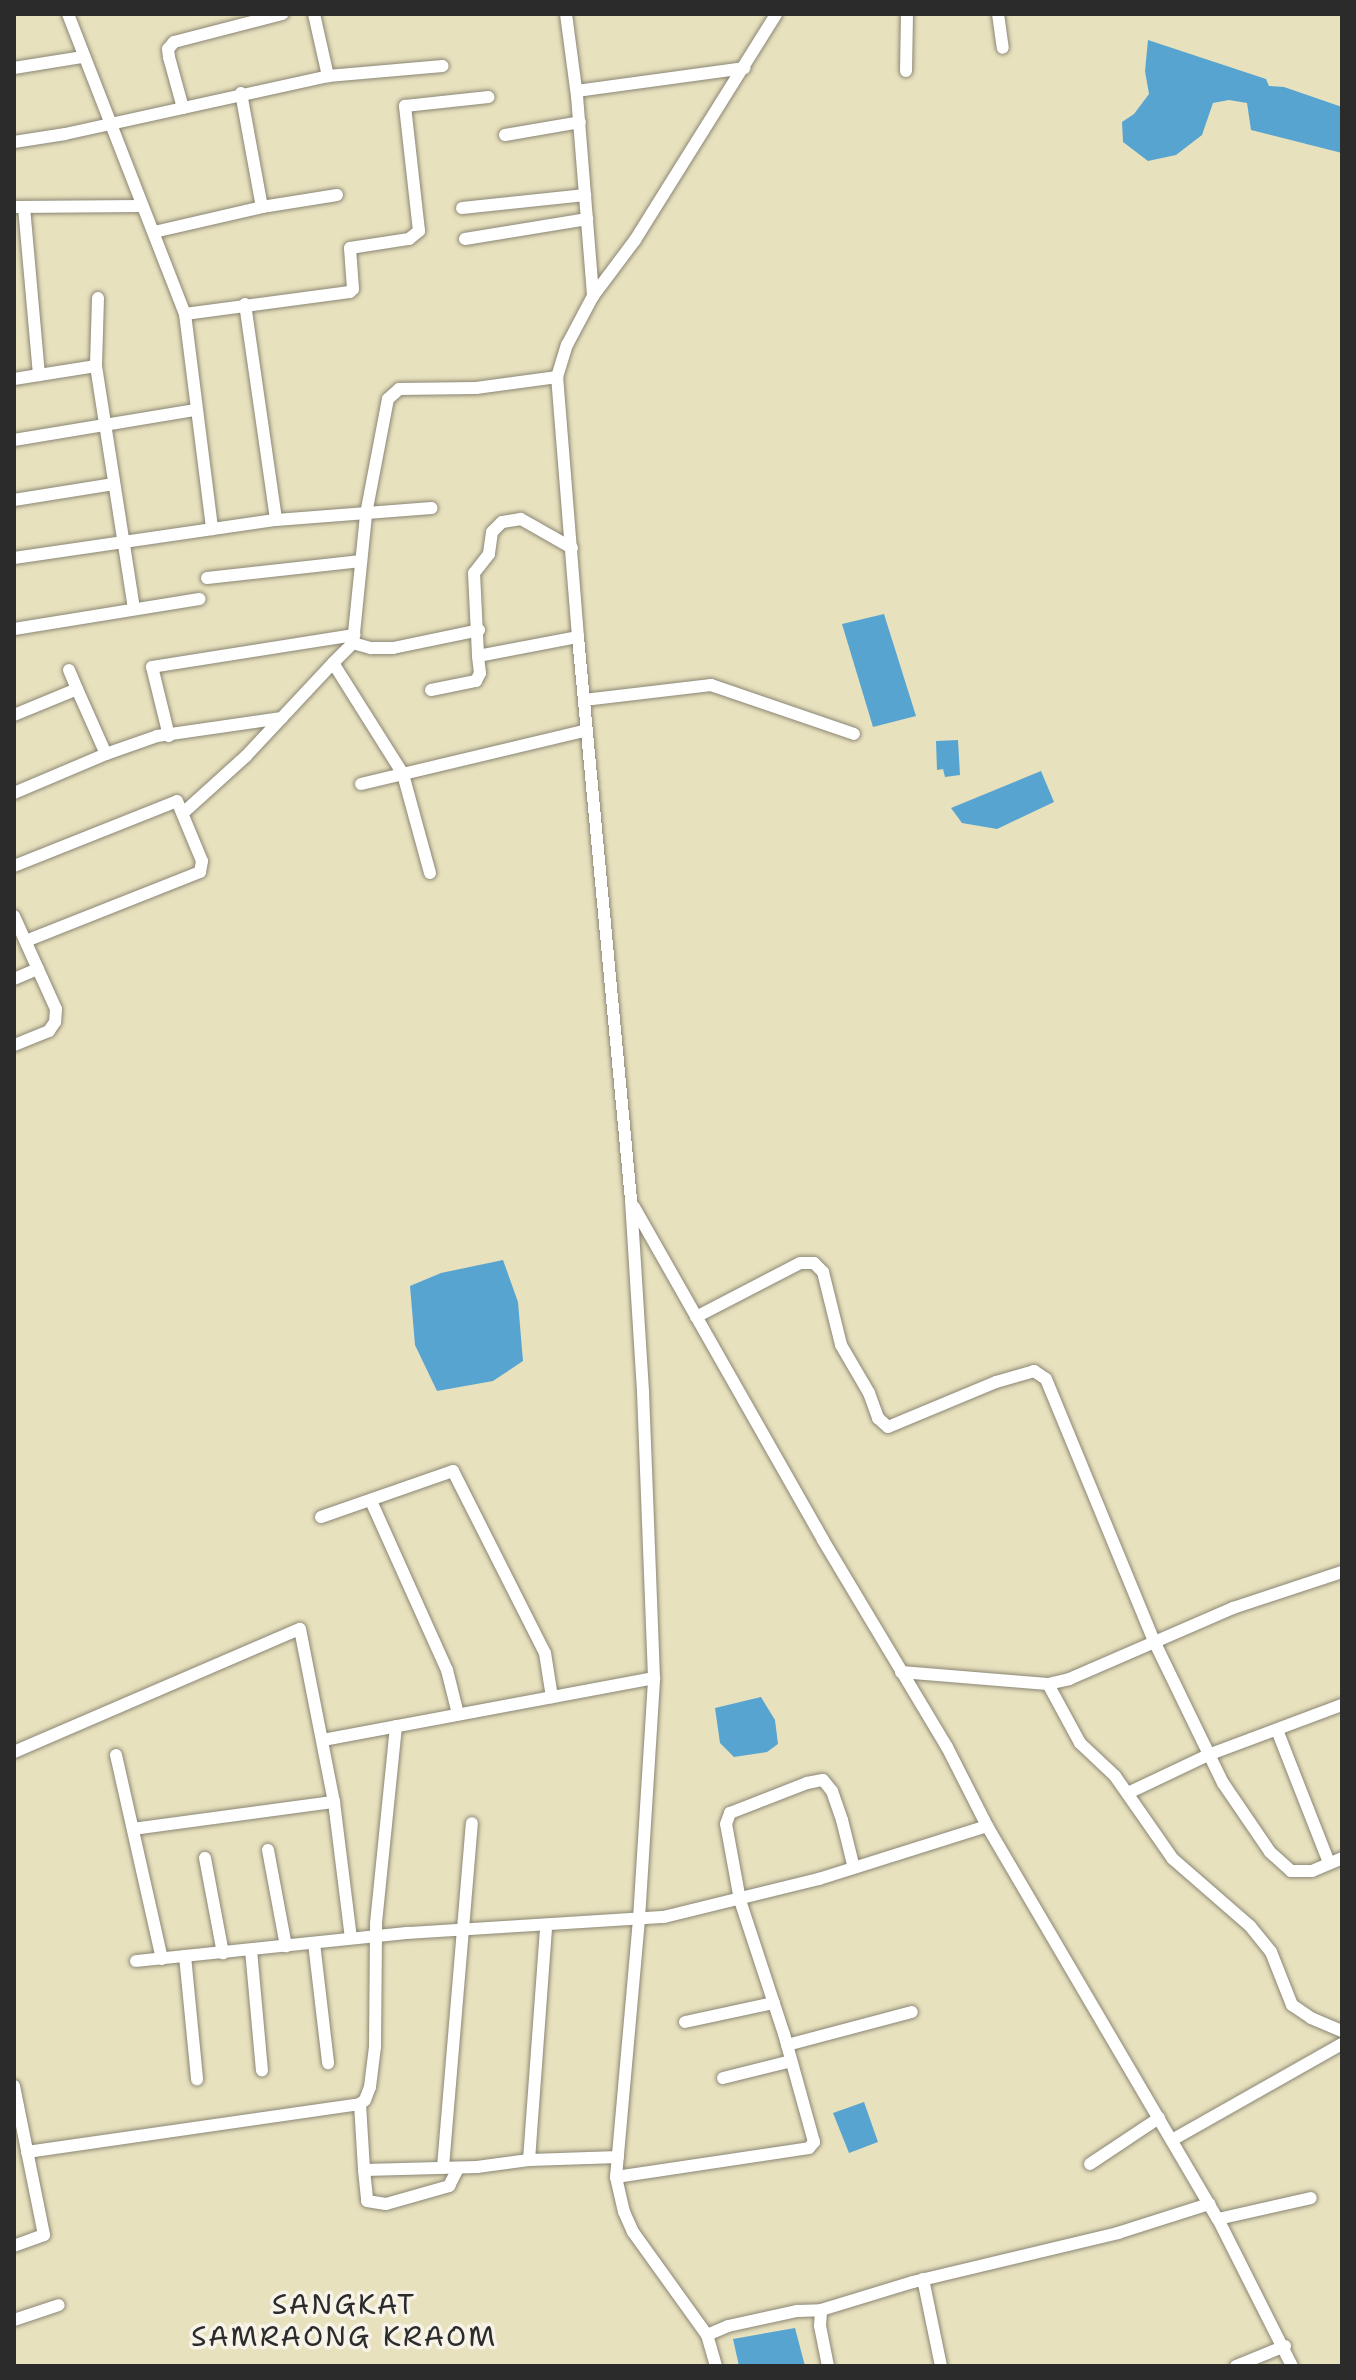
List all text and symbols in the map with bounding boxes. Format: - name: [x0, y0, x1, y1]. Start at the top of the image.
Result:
- district label: SANGKAT SAMRAONG KRAOM: [191, 2287, 497, 2353]

